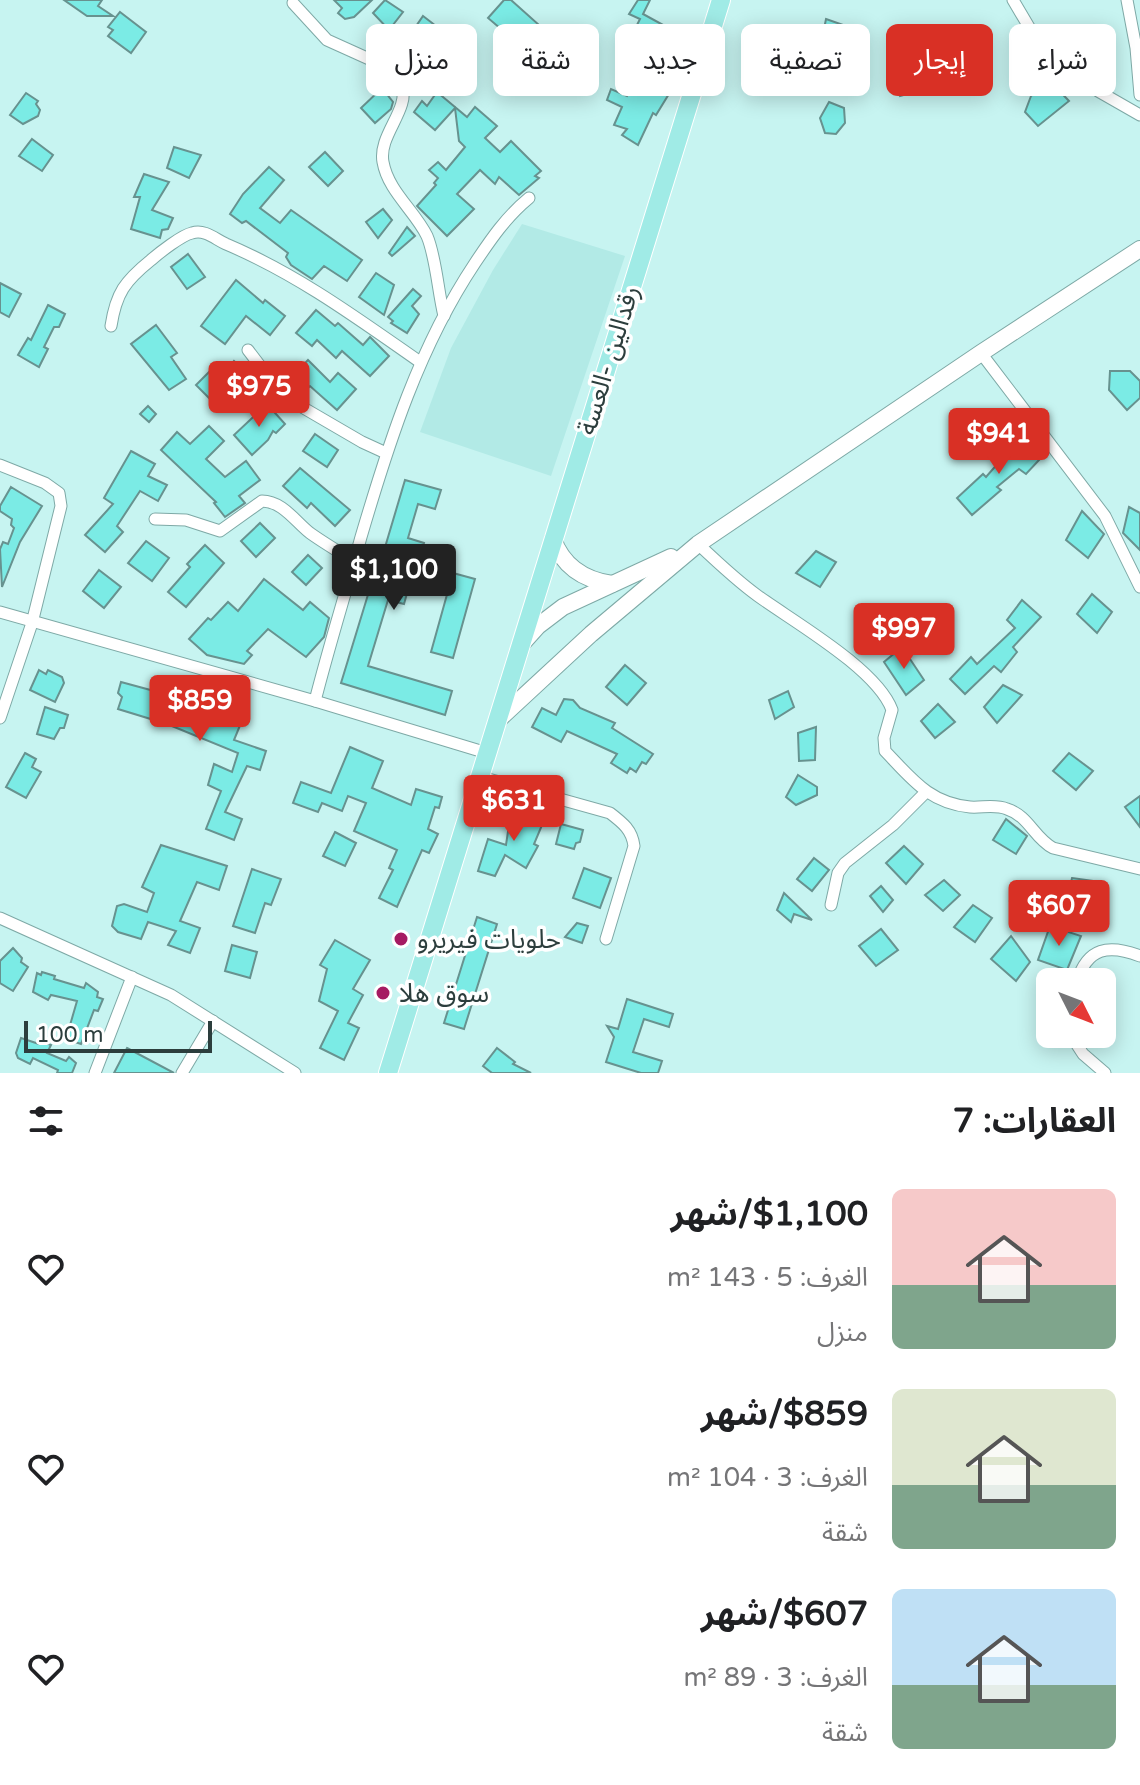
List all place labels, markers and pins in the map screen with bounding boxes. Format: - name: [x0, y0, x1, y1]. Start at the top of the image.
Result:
- pin: $975: [212, 361, 306, 429]
- pin: $941: [952, 408, 1046, 476]
- pin: $1,100: [329, 544, 459, 612]
- pin: $997: [857, 603, 951, 671]
- pin: $859: [153, 675, 247, 743]
- pin: $631: [467, 775, 561, 843]
- pin: $607: [1012, 880, 1106, 948]
- place label: حلويات فيريرو: [417, 924, 561, 955]
- marker: حلويات فيريرو: [392, 930, 410, 948]
- place label: سوق هلا: [399, 978, 489, 1009]
- marker: سوق هلا: [374, 984, 392, 1002]

